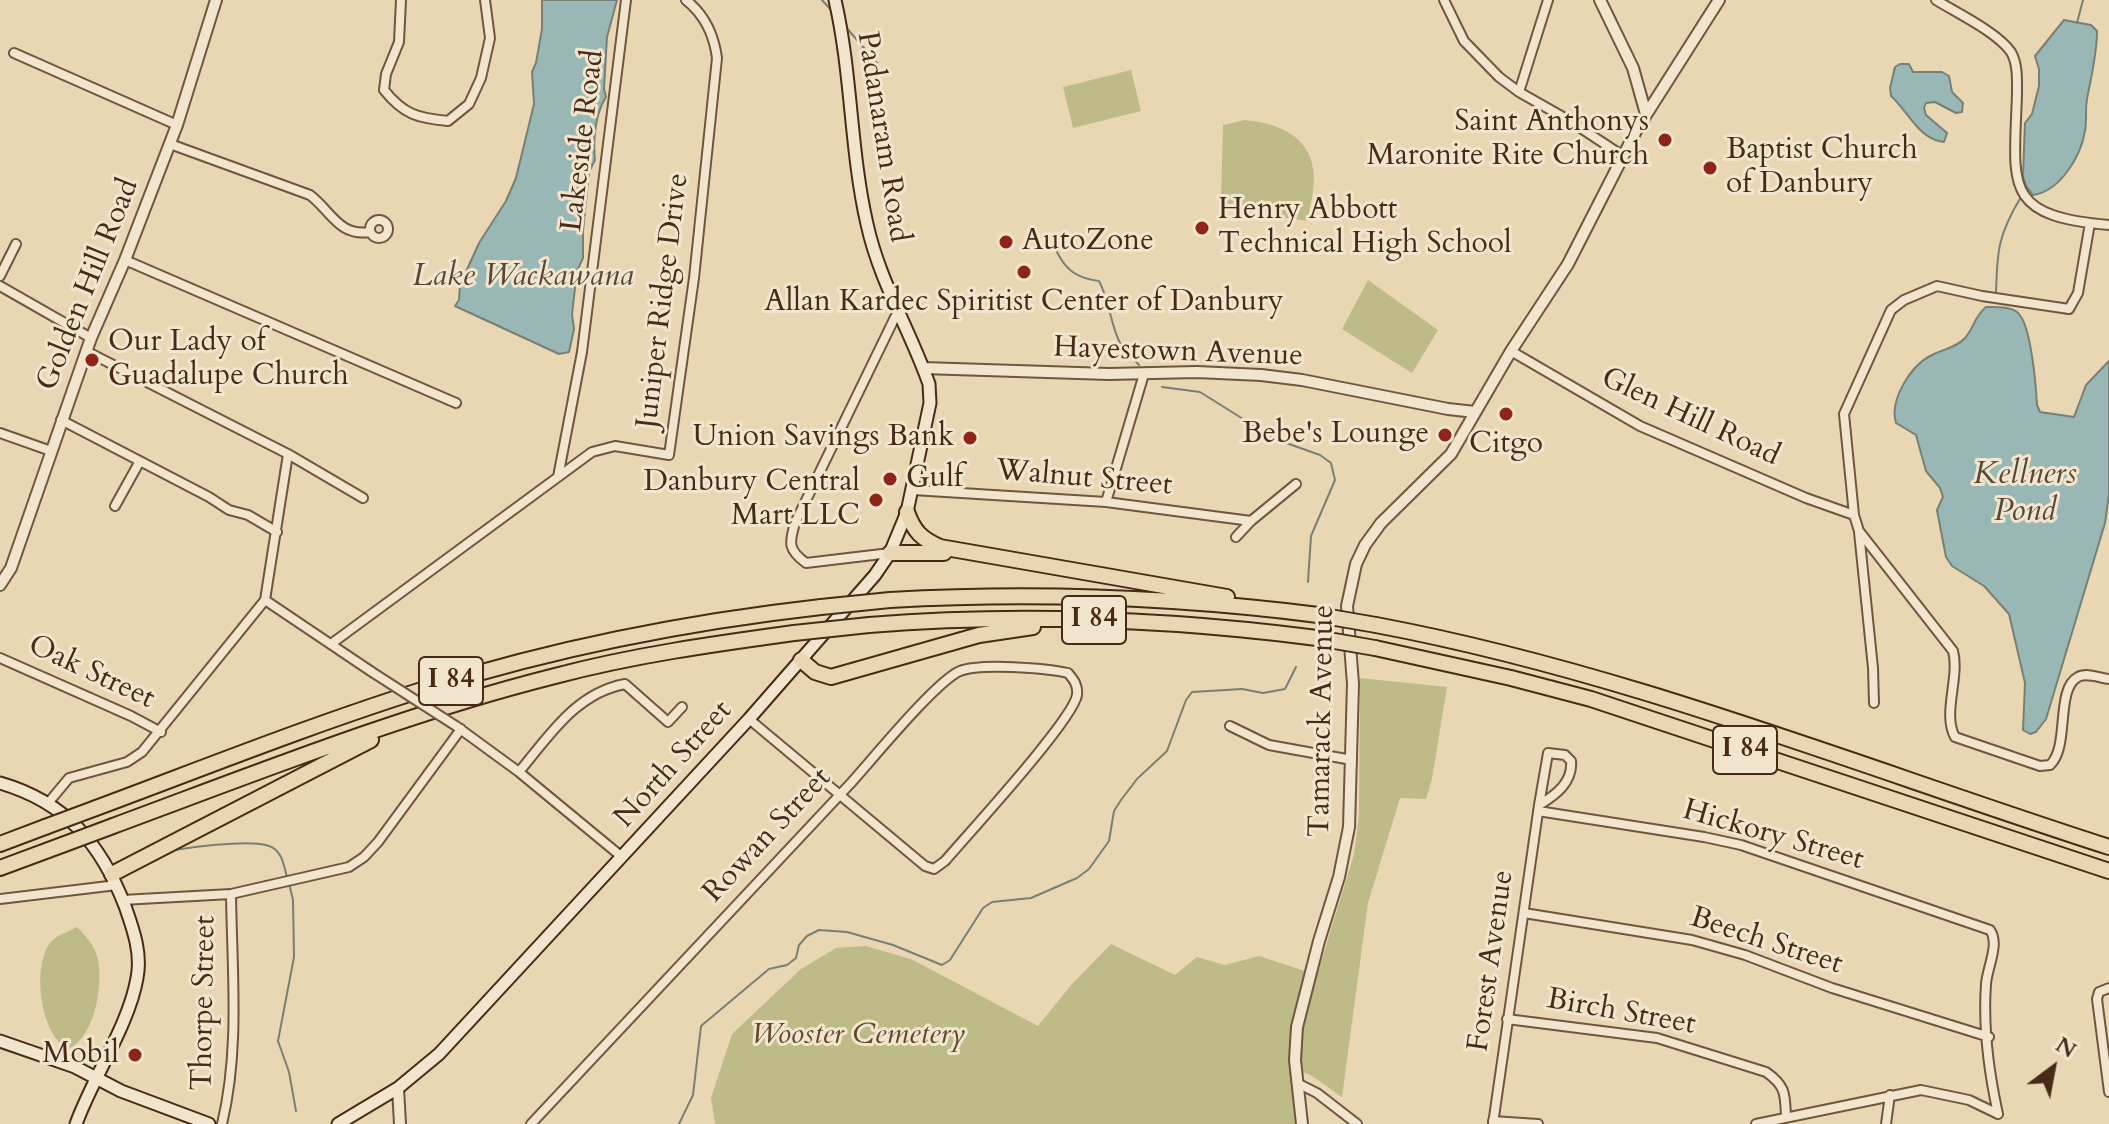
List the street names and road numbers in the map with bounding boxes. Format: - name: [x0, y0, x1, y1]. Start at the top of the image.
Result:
- street label: Padanaram Road: [848, 29, 916, 245]
- street label: Lakeside Road: [555, 48, 613, 234]
- street label: Juniper Ridge Drive: [630, 171, 698, 431]
- street label: Golden Hill Road: [30, 174, 148, 396]
- street label: Hayestown Avenue: [1053, 331, 1303, 375]
- street label: Glen Hill Road: [1595, 361, 1785, 475]
- street label: Walnut Street: [994, 453, 1174, 505]
- road number: I 84: [1062, 596, 1126, 644]
- street label: Tamarack Avenue: [1303, 605, 1343, 837]
- street label: Oak Street: [22, 628, 160, 718]
- road number: I 84: [419, 657, 483, 705]
- street label: North Street: [607, 694, 741, 836]
- road number: I 84: [1713, 726, 1777, 774]
- street label: Rowan Street: [696, 761, 840, 911]
- street label: Hickory Street: [1678, 793, 1868, 879]
- street label: Forest Avenue: [1461, 868, 1523, 1054]
- street label: Beech Street: [1685, 900, 1847, 984]
- street label: Thorpe Street: [185, 915, 225, 1091]
- street label: Birch Street: [1544, 982, 1698, 1044]

